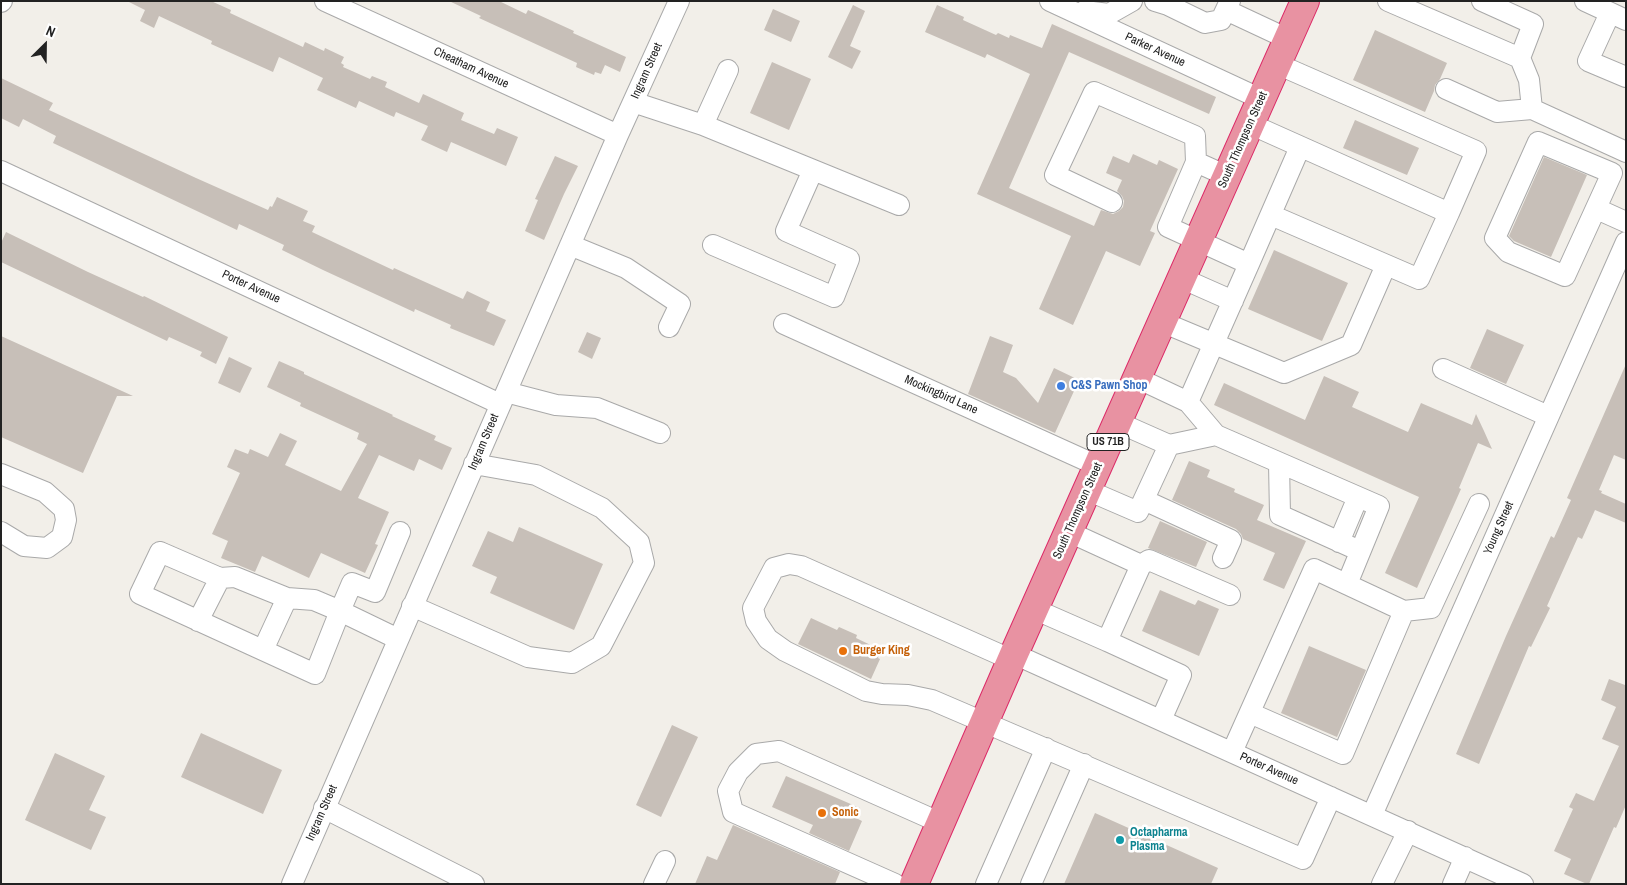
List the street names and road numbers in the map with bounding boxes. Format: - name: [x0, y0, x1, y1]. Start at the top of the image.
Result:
- street label: Parker Avenue: [1123, 30, 1187, 70]
- street label: Ingram Street: [628, 41, 666, 101]
- street label: Cheatham Avenue: [431, 44, 511, 92]
- street label: South Thompson Street: [1215, 90, 1271, 190]
- street label: Porter Avenue: [220, 267, 282, 307]
- street label: Mockingbird Lane: [902, 372, 980, 418]
- street label: Ingram Street: [466, 412, 502, 472]
- road number: US 71B: [1087, 434, 1129, 451]
- street label: South Thompson Street: [1050, 461, 1106, 561]
- street label: Young Street: [1481, 499, 1517, 557]
- street label: Porter Avenue: [1237, 750, 1301, 788]
- street label: Ingram Street: [303, 783, 341, 843]

